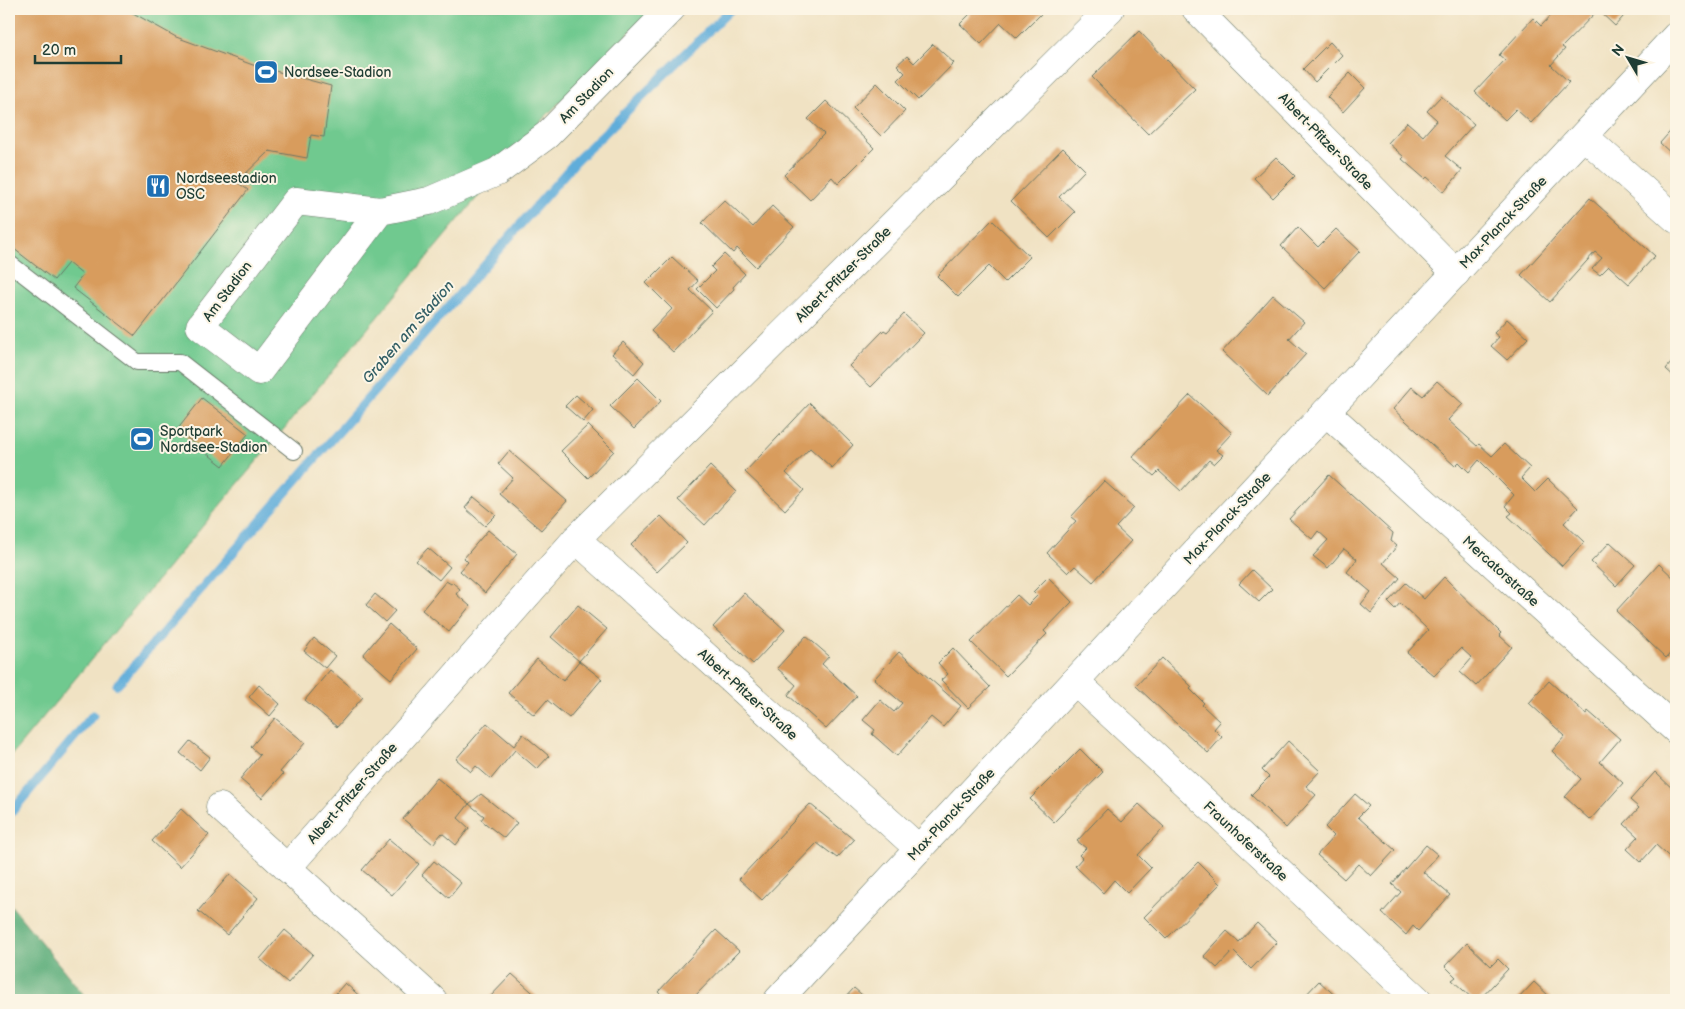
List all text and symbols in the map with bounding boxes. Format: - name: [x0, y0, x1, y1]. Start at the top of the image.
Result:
- scale bar: [35, 32, 121, 64]
- north arrow: [1602, 32, 1652, 82]
- text: 20 m: [42, 41, 76, 60]
- text: N: [1608, 41, 1628, 60]
- sports icon: Nordsee-Stadion: [253, 59, 279, 85]
- place label: Nordsee-Stadion: [284, 64, 391, 81]
- street label: Am Stadion: [556, 64, 617, 127]
- street label: Albert-Pfitzer-Straße: [1275, 89, 1376, 193]
- place label: Nordseestadion OSC: [176, 170, 277, 203]
- restaurant icon: Nordseestadion OSC: [145, 173, 171, 199]
- street label: Max-Planck-Straße: [1456, 173, 1551, 272]
- street label: Albert-Pfitzer-Straße: [792, 223, 895, 326]
- street label: Am Stadion: [199, 258, 256, 325]
- water label: Graben am Stadion: [358, 277, 458, 388]
- place label: Sportpark Nordsee-Stadion: [160, 423, 267, 456]
- sports icon: Sportpark Nordsee-Stadion: [129, 426, 155, 452]
- street label: Max-Planck-Straße: [1180, 469, 1275, 568]
- street label: Mercatorstraße: [1459, 532, 1543, 610]
- street label: Albert-Pfitzer-Straße: [694, 645, 801, 744]
- street label: Albert-Pfitzer-Straße: [304, 739, 401, 847]
- street label: Max-Planck-Straße: [904, 765, 999, 864]
- street label: Fraunhoferstraße: [1200, 798, 1292, 885]

